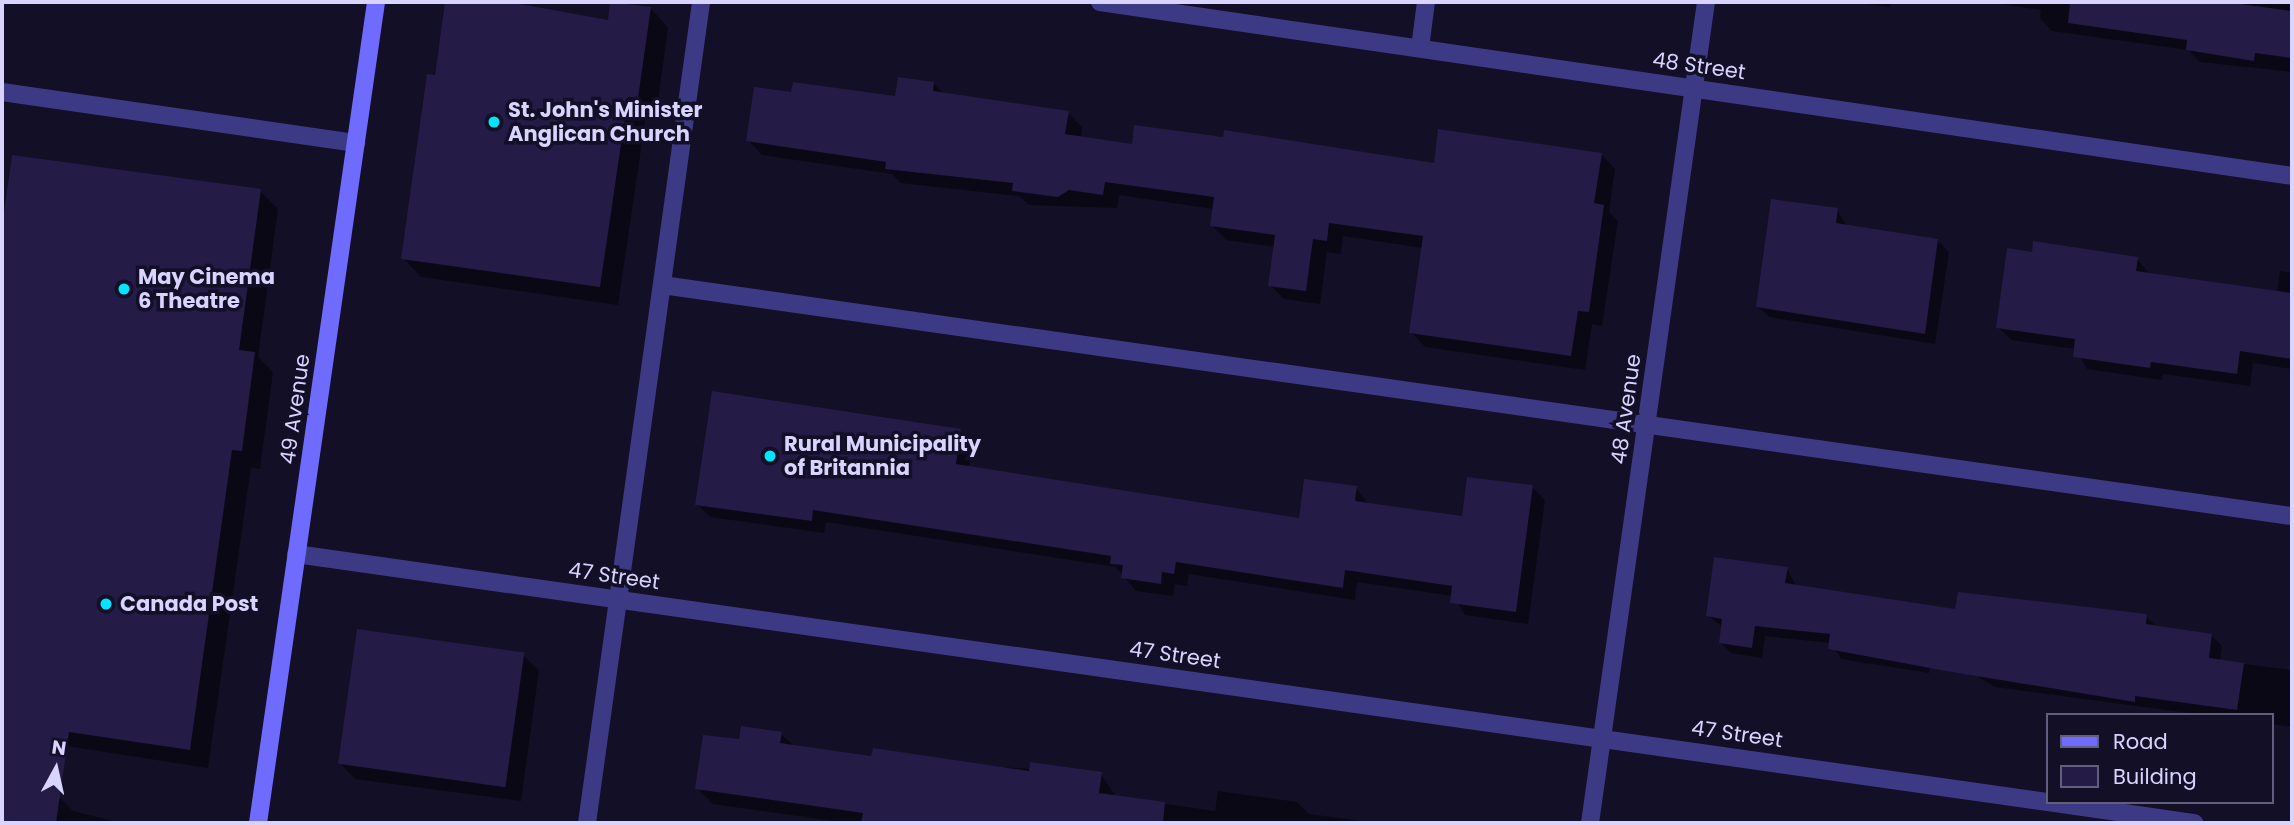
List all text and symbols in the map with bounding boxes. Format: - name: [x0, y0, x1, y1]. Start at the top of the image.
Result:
- street label: 48 Street: [1651, 47, 1747, 85]
- place label: St. John's Minister Anglican Church: [508, 97, 702, 147]
- marker: St. John's Minister Anglican Church: [486, 114, 502, 130]
- place label: May Cinema 6 Theatre: [138, 264, 275, 314]
- marker: May Cinema 6 Theatre: [116, 281, 132, 297]
- street label: 49 Avenue: [275, 352, 315, 466]
- street label: 48 Avenue: [1606, 352, 1646, 466]
- place label: Rural Municipality of Britannia: [784, 431, 981, 481]
- marker: Rural Municipality of Britannia: [762, 448, 778, 464]
- street label: 47 Street: [567, 557, 661, 595]
- place label: Canada Post: [120, 591, 258, 617]
- marker: Canada Post: [98, 596, 114, 612]
- street label: 47 Street: [1128, 636, 1222, 674]
- legend: [2046, 713, 2273, 804]
- street label: 47 Street: [1690, 715, 1784, 753]
- text: Road: [2113, 727, 2168, 756]
- text: N: [50, 733, 68, 762]
- north arrow: [21, 734, 91, 804]
- text: Building: [2113, 762, 2197, 791]

